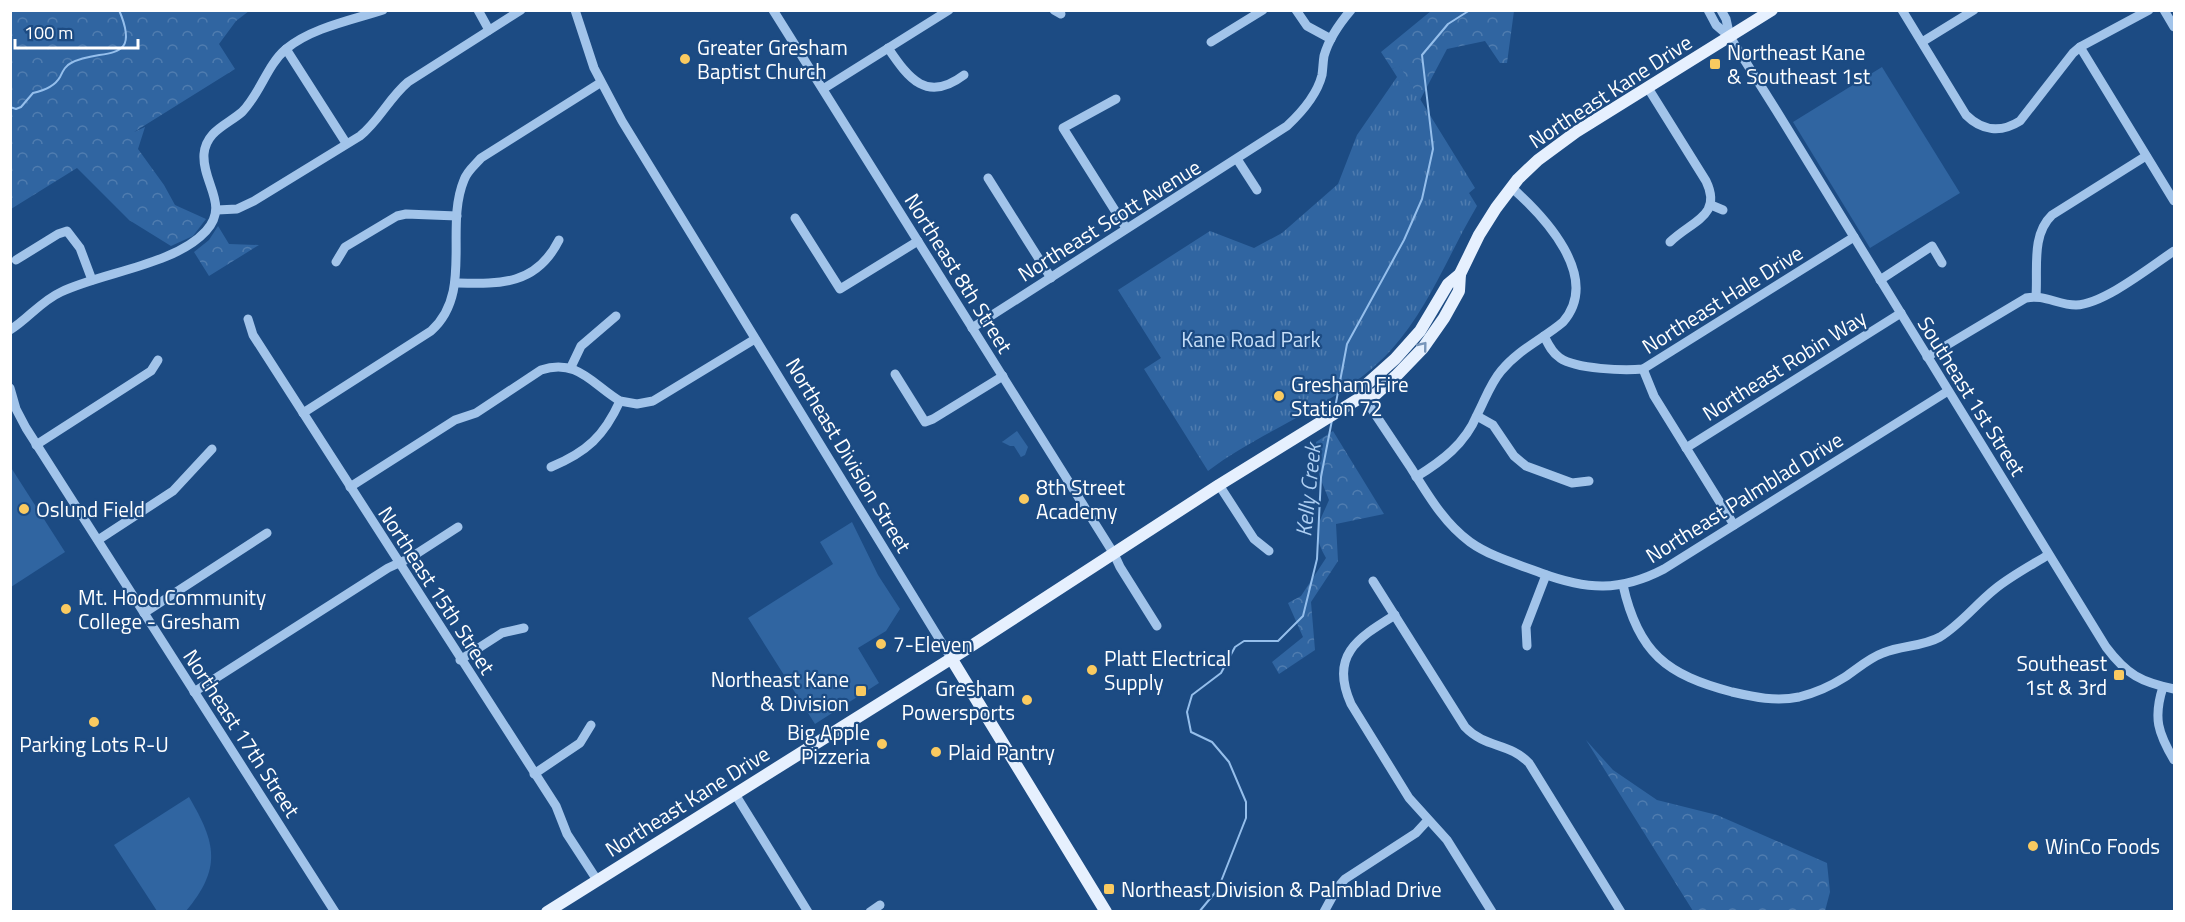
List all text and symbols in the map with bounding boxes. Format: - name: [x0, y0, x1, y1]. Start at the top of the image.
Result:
- scale bar: [15, 12, 138, 50]
- text: 100 m: [24, 19, 73, 46]
- street label: Northeast Kane Drive: [1522, 26, 1698, 156]
- place label: Greater Gresham Baptist Church: [697, 31, 848, 87]
- place label: Northeast Kane & Southeast 1st: [1727, 36, 1871, 92]
- marker: Greater Gresham Baptist Church: [678, 52, 692, 66]
- marker: Northeast Kane & Southeast 1st: [1708, 57, 1722, 71]
- street label: Northeast Scott Avenue: [1011, 151, 1207, 289]
- street label: Northeast 8th Street: [897, 187, 1021, 360]
- street label: Northeast Hale Drive: [1635, 236, 1809, 362]
- street label: Northeast Robin Way: [1696, 302, 1872, 428]
- street label: Southeast 1st Street: [1910, 310, 2034, 483]
- park label: Kane Road Park: [1181, 323, 1321, 355]
- one-way arrow: [1416, 342, 1427, 353]
- street label: Northeast Division Street: [778, 351, 920, 559]
- place label: Gresham Fire Station 72: [1291, 368, 1409, 424]
- marker: Gresham Fire Station 72: [1272, 389, 1286, 403]
- street label: Northeast Palmblad Drive: [1639, 423, 1849, 571]
- water label: Kelly Creek: [1286, 440, 1330, 538]
- place label: 8th Street Academy: [1036, 471, 1126, 527]
- marker: 8th Street Academy: [1017, 492, 1031, 506]
- place label: Oslund Field: [36, 493, 145, 525]
- street label: Northeast 15th Street: [371, 500, 504, 681]
- marker: Oslund Field: [17, 502, 31, 516]
- place label: Mt. Hood Community College - Gresham: [78, 581, 266, 637]
- marker: Mt. Hood Community College - Gresham: [59, 602, 73, 616]
- place label: 7-Eleven: [893, 628, 973, 660]
- marker: 7-Eleven: [874, 637, 888, 651]
- place label: Platt Electrical Supply: [1104, 642, 1231, 698]
- street label: Northeast 17th Street: [176, 643, 309, 824]
- place label: Southeast 1st & 3rd: [2016, 647, 2108, 703]
- place label: Northeast Kane & Division: [711, 663, 849, 719]
- marker: Platt Electrical Supply: [1085, 663, 1099, 677]
- marker: Southeast 1st & 3rd: [2112, 668, 2126, 682]
- place label: Gresham Powersports: [902, 672, 1015, 728]
- marker: Northeast Kane & Division: [854, 684, 868, 698]
- marker: Gresham Powersports: [1020, 693, 1034, 707]
- marker: Parking Lots R-U: [87, 715, 101, 729]
- place label: Big Apple Pizzeria: [787, 716, 870, 772]
- place label: Parking Lots R-U: [19, 728, 169, 760]
- place label: Plaid Pantry: [948, 736, 1055, 768]
- street label: Northeast Kane Drive: [598, 737, 776, 865]
- marker: Big Apple Pizzeria: [875, 737, 889, 751]
- marker: Plaid Pantry: [929, 745, 943, 759]
- place label: WinCo Foods: [2045, 830, 2160, 862]
- marker: WinCo Foods: [2026, 839, 2040, 853]
- place label: Northeast Division & Palmblad Drive: [1121, 873, 1442, 905]
- marker: Northeast Division & Palmblad Drive: [1102, 882, 1116, 896]

